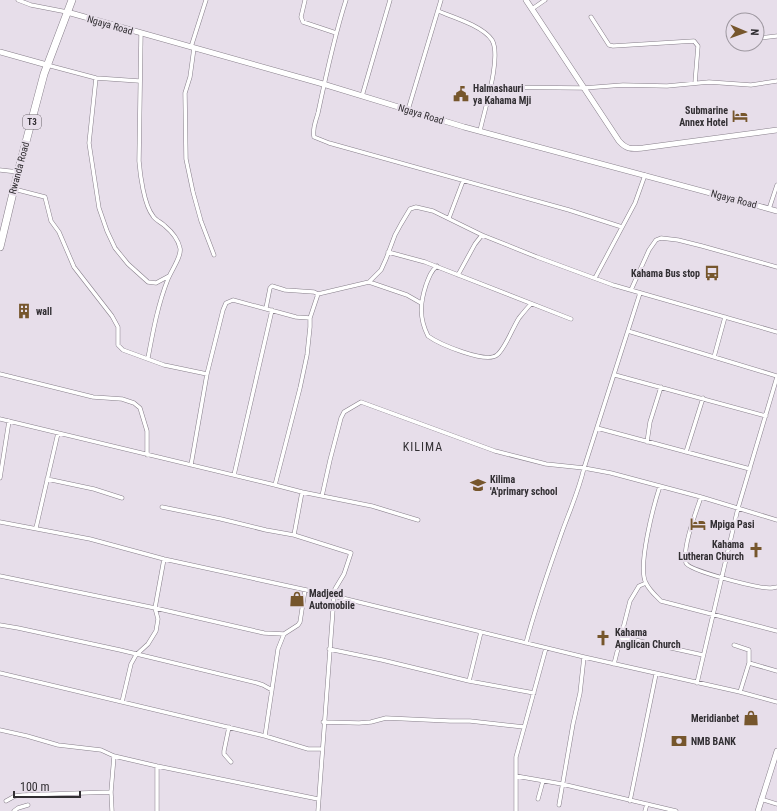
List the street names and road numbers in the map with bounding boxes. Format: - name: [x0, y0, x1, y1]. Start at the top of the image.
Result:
- street label: Ngaya Road: [86, 13, 134, 37]
- street label: Ngaya Road: [397, 102, 445, 126]
- road number: T3: [23, 115, 41, 129]
- street label: Rwanda Road: [7, 141, 31, 195]
- street label: Ngaya Road: [710, 188, 758, 210]

